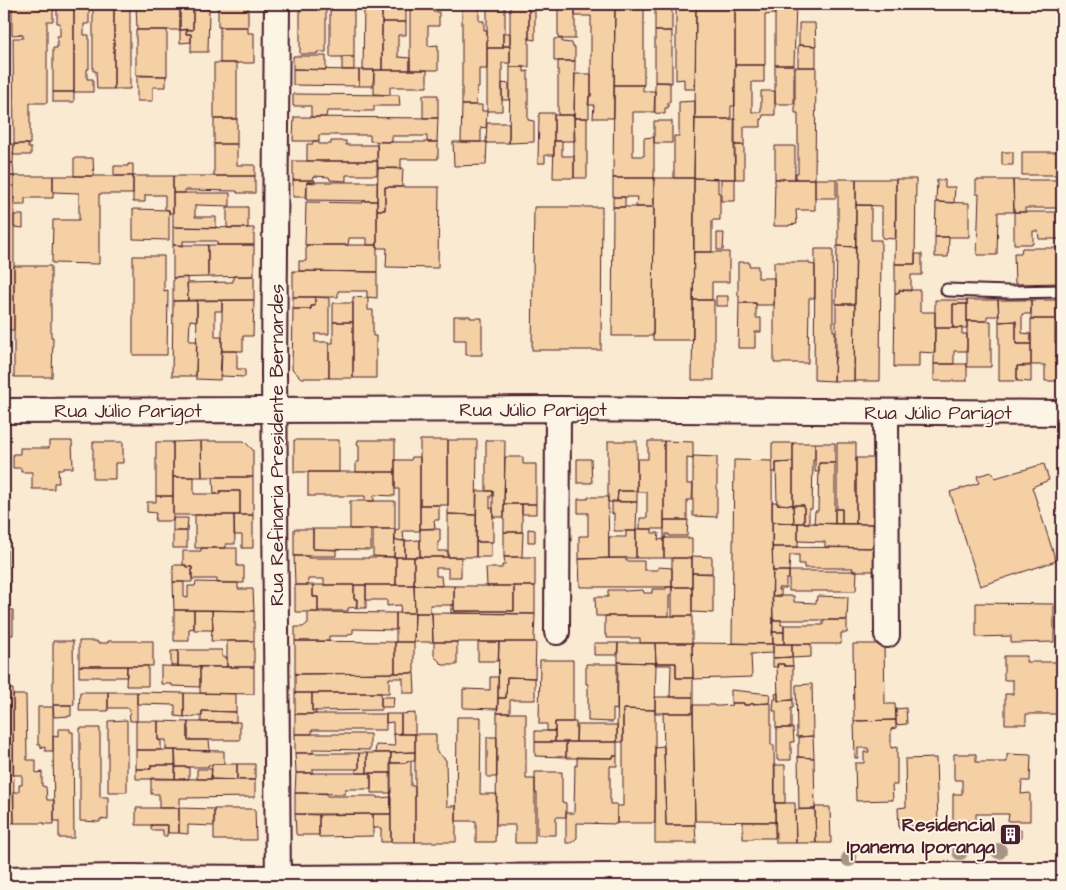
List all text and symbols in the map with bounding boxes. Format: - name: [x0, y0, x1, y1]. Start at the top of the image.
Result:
- street label: Rua Refinaria Presidente Bernardes: [264, 284, 291, 606]
- street label: Rua Júlio Parigot: [459, 397, 607, 425]
- street label: Rua Júlio Parigot: [54, 398, 202, 426]
- street label: Rua Júlio Parigot: [864, 400, 1012, 428]
- place label: Residencial Ipanema Iporanga: [847, 812, 995, 862]
- building icon: Residencial Ipanema Iporanga: [999, 823, 1023, 847]

